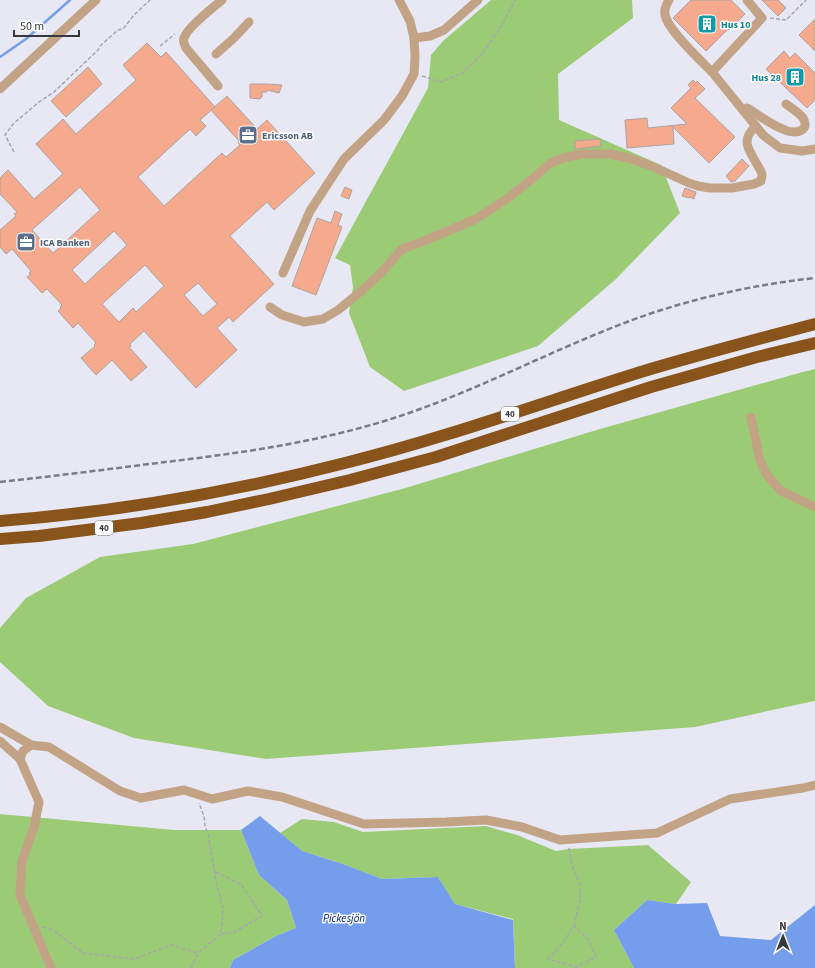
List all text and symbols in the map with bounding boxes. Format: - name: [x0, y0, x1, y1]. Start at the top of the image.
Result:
- scale bar: [14, 12, 79, 38]
- building icon: Hus 10: [696, 13, 718, 35]
- text: 50 m: [20, 18, 44, 35]
- place label: Hus 10: [721, 18, 750, 32]
- building icon: Hus 28: [784, 66, 806, 88]
- place label: Hus 28: [752, 71, 781, 85]
- office icon: Ericsson AB: [237, 124, 259, 146]
- place label: Ericsson AB: [262, 129, 313, 143]
- office icon: ICA Banken: [15, 231, 37, 253]
- place label: ICA Banken: [40, 236, 90, 250]
- road number: 40: [501, 407, 519, 421]
- road number: 40: [95, 521, 113, 535]
- water label: Pickesjön: [323, 911, 365, 926]
- north arrow: [763, 916, 803, 956]
- text: N: [779, 919, 787, 934]

